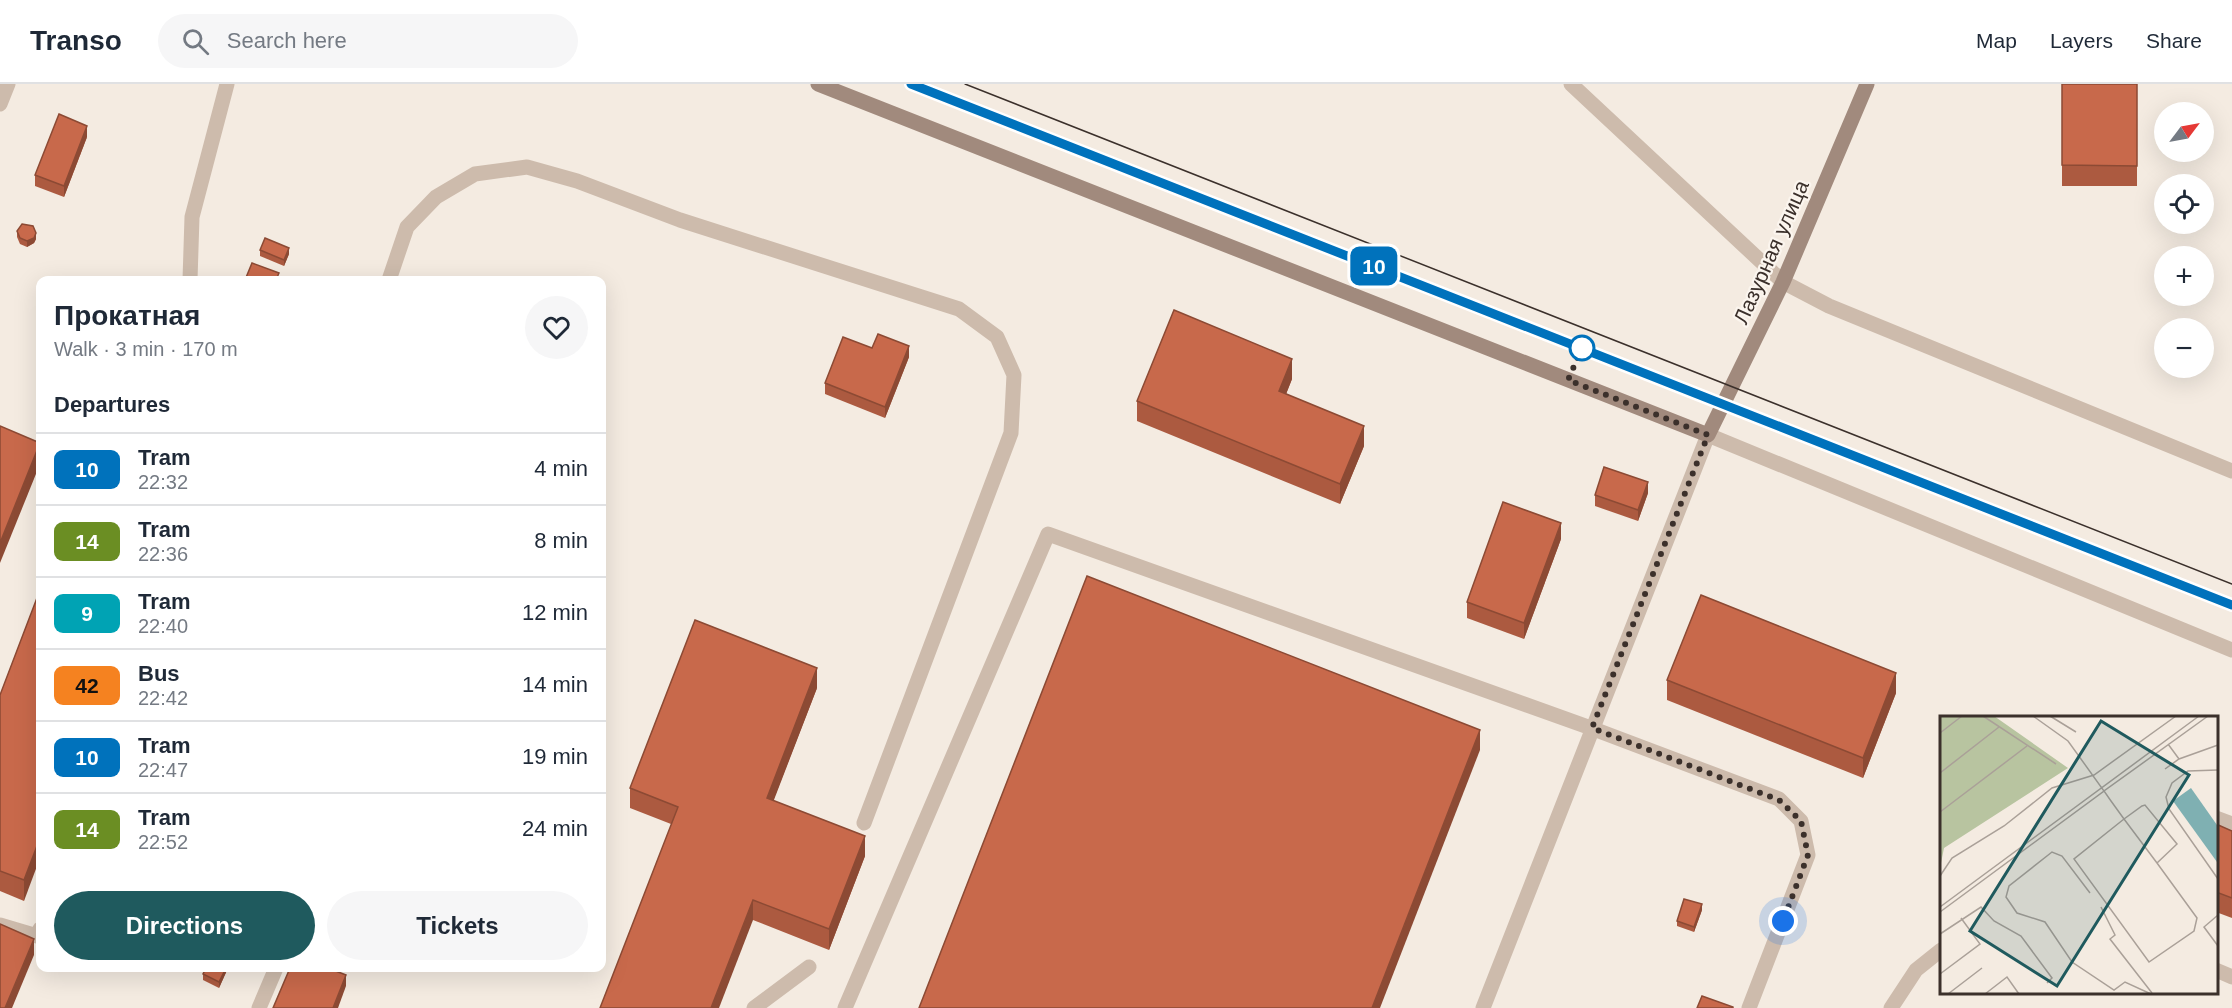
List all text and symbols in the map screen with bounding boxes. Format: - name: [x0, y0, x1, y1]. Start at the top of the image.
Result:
- search box: [158, 14, 578, 68]
- text: Transo: [30, 25, 122, 56]
- icon: search: [179, 25, 212, 58]
- text: Search here: [227, 28, 347, 53]
- text: Map: [1976, 29, 2017, 52]
- text: Layers: [2050, 29, 2113, 52]
- text: Share: [2146, 29, 2202, 52]
- north arrow: [2154, 102, 2214, 162]
- map controls: [2154, 102, 2214, 378]
- button: locate: [2154, 174, 2214, 234]
- street label: Лазурная улица: [1729, 176, 1813, 327]
- line badge: 10: [1347, 246, 1401, 285]
- button: +: [2154, 246, 2214, 306]
- text: 10: [1362, 255, 1386, 278]
- button: heart: [525, 296, 588, 359]
- text: Прокатная: [54, 300, 200, 331]
- button: −: [2154, 318, 2214, 378]
- unlabelled marker: [1569, 335, 1595, 361]
- text: Walk · 3 min · 170 m: [54, 338, 238, 360]
- text: Departures: [54, 392, 170, 417]
- text: Tram: [138, 445, 191, 470]
- text: 4 min: [534, 456, 588, 481]
- text: 10: [75, 458, 99, 481]
- text: 22:32: [138, 471, 188, 493]
- text: Tram: [138, 517, 191, 542]
- text: 8 min: [534, 528, 588, 553]
- text: 14: [75, 530, 99, 553]
- text: 22:36: [138, 543, 188, 565]
- text: Tram: [138, 589, 191, 614]
- text: 12 min: [522, 600, 588, 625]
- text: 9: [81, 602, 93, 625]
- text: 22:40: [138, 615, 188, 637]
- text: Bus: [138, 661, 180, 686]
- text: 14 min: [522, 672, 588, 697]
- text: 42: [75, 674, 99, 697]
- text: 22:42: [138, 687, 188, 709]
- inset map: [1940, 716, 2217, 993]
- text: Tram: [138, 733, 191, 758]
- text: 19 min: [522, 744, 588, 769]
- text: 10: [75, 746, 99, 769]
- text: 22:47: [138, 759, 188, 781]
- text: Tram: [138, 805, 191, 830]
- text: 24 min: [522, 816, 588, 841]
- text: 14: [75, 818, 99, 841]
- text: 22:52: [138, 831, 188, 853]
- button: Directions: [54, 891, 315, 960]
- button: Tickets: [327, 891, 588, 960]
- your location: [1768, 906, 1798, 936]

